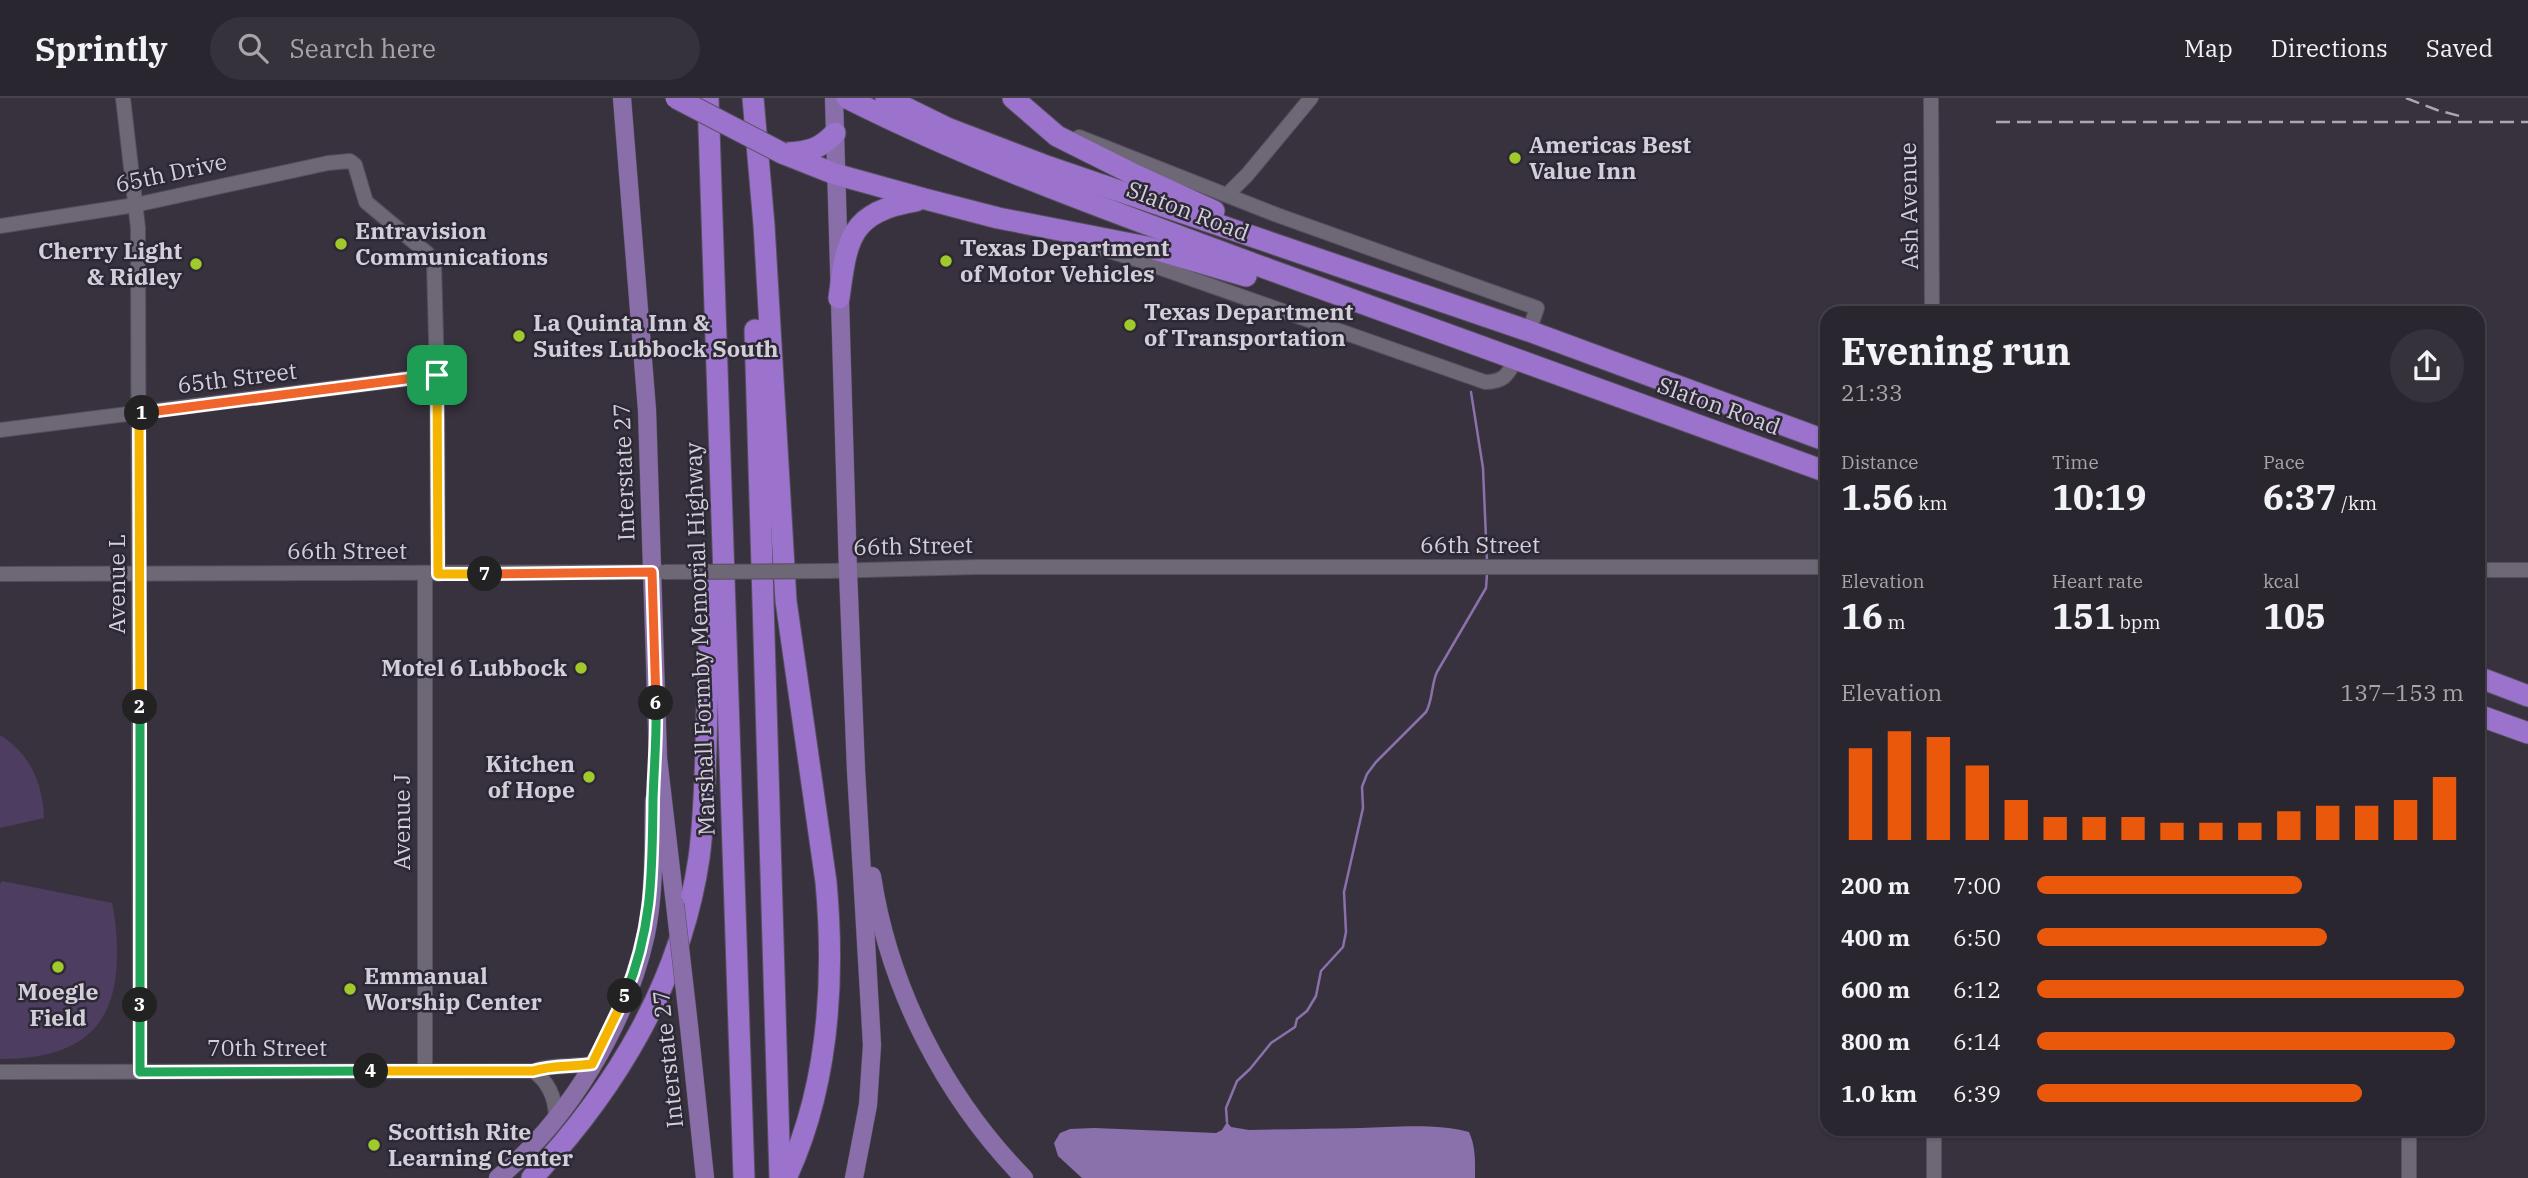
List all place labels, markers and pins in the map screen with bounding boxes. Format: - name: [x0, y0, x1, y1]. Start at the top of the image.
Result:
- place label: Americas Best Value Inn: [1529, 129, 1692, 185]
- marker: Americas Best Value Inn: [1507, 150, 1523, 166]
- place label: Entravision Communications: [355, 215, 548, 271]
- place label: Texas Department of Motor Vehicles: [960, 232, 1170, 288]
- place label: Cherry Light & Ridley: [38, 235, 182, 291]
- marker: Entravision Communications: [333, 236, 349, 252]
- marker: Texas Department of Motor Vehicles: [938, 253, 954, 269]
- marker: Cherry Light & Ridley: [188, 256, 204, 272]
- place label: Texas Department of Transportation: [1144, 296, 1354, 352]
- place label: La Quinta Inn & Suites Lubbock South: [533, 307, 778, 363]
- marker: Texas Department of Transportation: [1122, 317, 1138, 333]
- marker: La Quinta Inn & Suites Lubbock South: [511, 328, 527, 344]
- pin: [407, 345, 467, 405]
- pin: 1: [124, 396, 160, 430]
- pin: 7: [468, 556, 503, 592]
- place label: Motel 6 Lubbock: [381, 652, 568, 682]
- marker: Motel 6 Lubbock: [573, 660, 589, 676]
- pin: 6: [638, 686, 674, 720]
- pin: 2: [122, 690, 158, 724]
- place label: Kitchen of Hope: [486, 748, 575, 804]
- marker: Kitchen of Hope: [581, 769, 597, 785]
- marker: Moegle Field: [50, 959, 66, 975]
- place label: Emmanual Worship Center: [364, 960, 542, 1016]
- place label: Moegle Field: [17, 976, 99, 1032]
- pin: 5: [608, 978, 642, 1014]
- marker: Emmanual Worship Center: [342, 981, 358, 997]
- pin: 3: [122, 988, 158, 1023]
- pin: 4: [354, 1054, 388, 1088]
- place label: Scottish Rite Learning Center: [388, 1116, 574, 1172]
- marker: Scottish Rite Learning Center: [366, 1137, 382, 1153]

